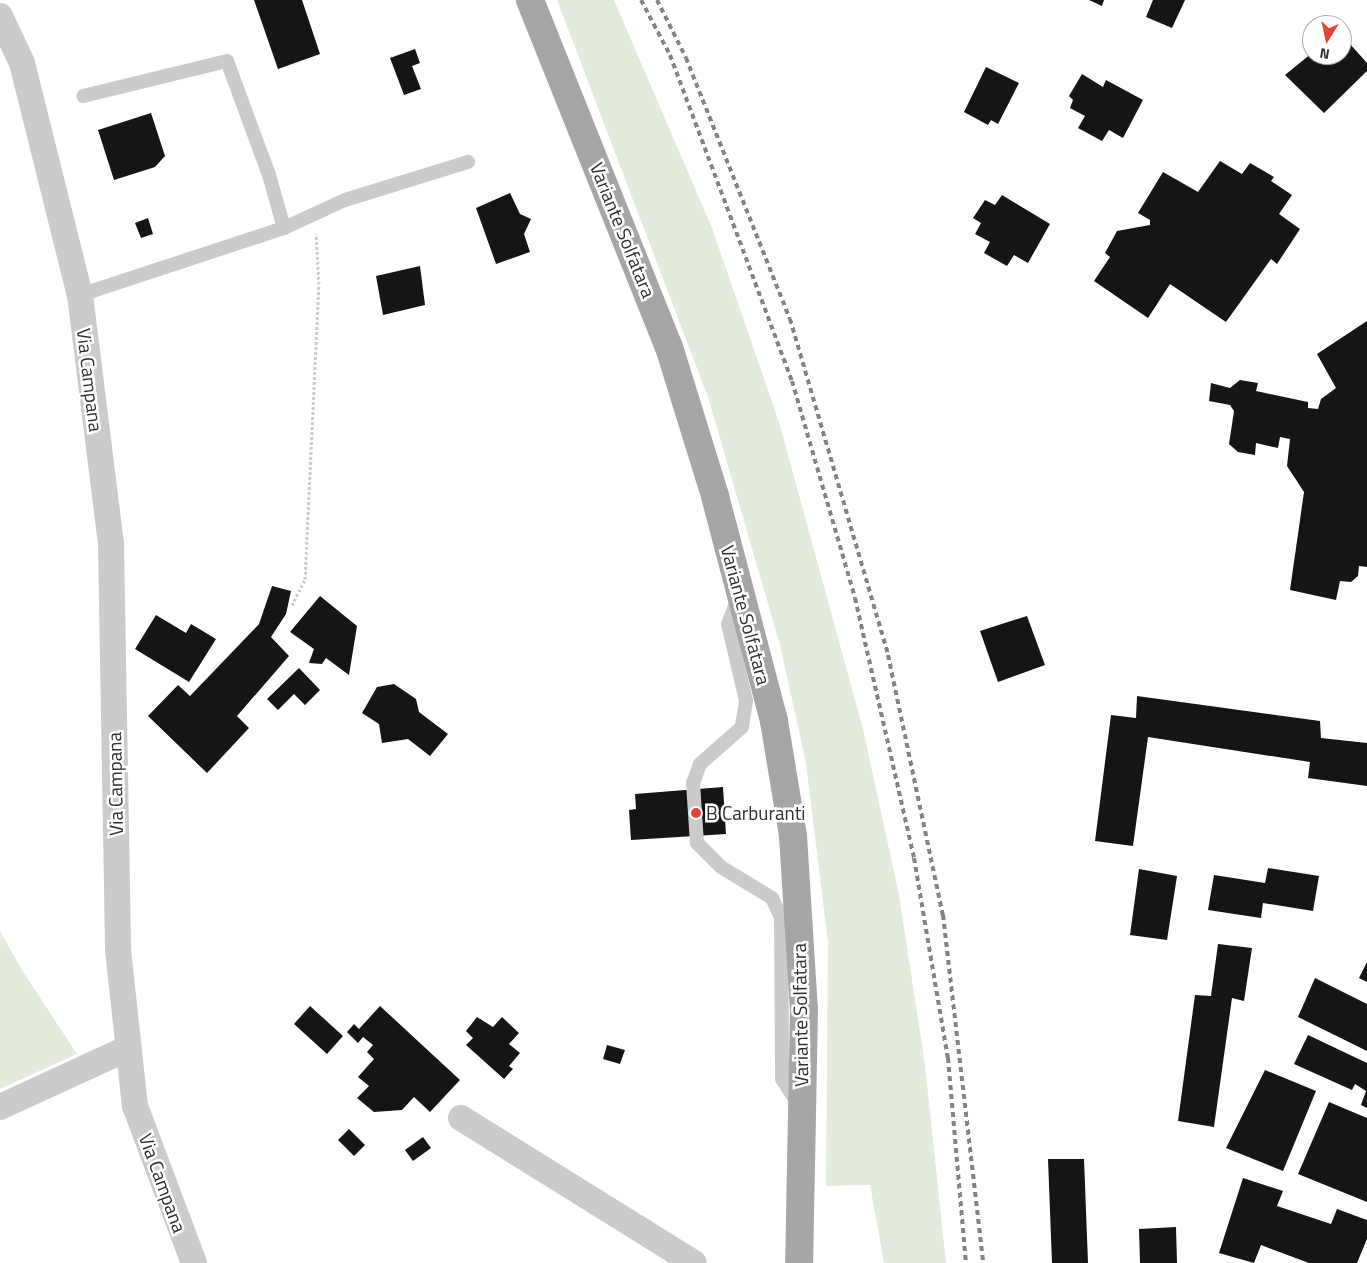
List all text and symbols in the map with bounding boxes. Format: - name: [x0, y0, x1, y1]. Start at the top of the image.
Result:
- north arrow: [1302, 15, 1352, 65]
- text: N: [1318, 43, 1331, 65]
- street label: Variante Solfatara: [586, 159, 660, 301]
- street label: Via Campana: [72, 327, 108, 433]
- street label: Variante Solfatara: [716, 543, 776, 687]
- street label: Via Campana: [103, 732, 127, 836]
- place label: B Carburanti: [706, 802, 805, 824]
- marker: B Carburanti: [690, 807, 702, 819]
- street label: Variante Solfatara: [787, 943, 813, 1087]
- street label: Via Campana: [135, 1130, 191, 1236]

